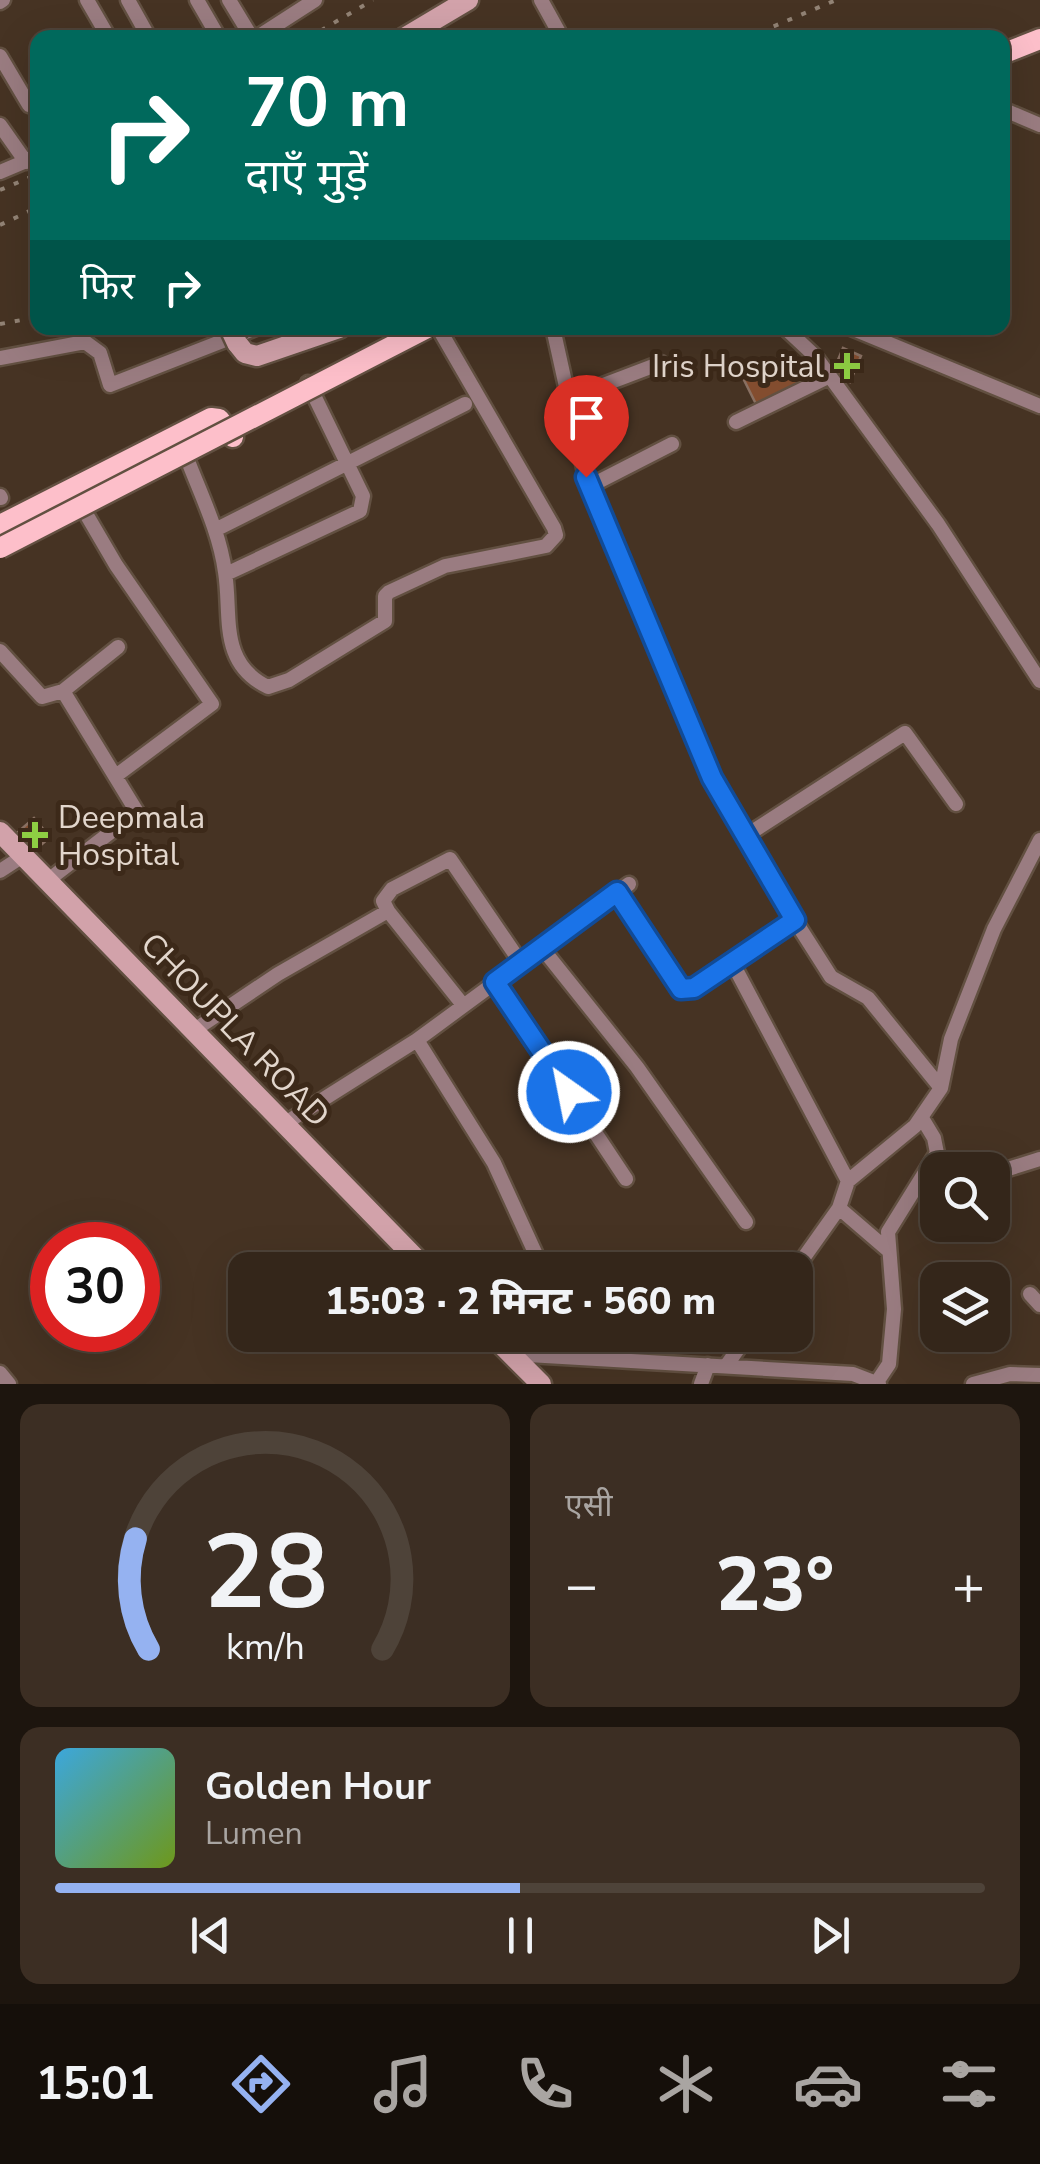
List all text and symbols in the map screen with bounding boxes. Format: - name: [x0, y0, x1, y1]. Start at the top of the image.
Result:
- text: 70 m: [245, 55, 409, 151]
- icon: right: [80, 70, 210, 200]
- text: दाएँ मुड़ें: [245, 146, 368, 207]
- icon: right: [155, 260, 210, 315]
- text: फिर: [80, 261, 135, 312]
- place label: Iris Hospital: [652, 345, 825, 388]
- marker: Iris Hospital: [834, 353, 860, 379]
- pin: [544, 375, 629, 478]
- icon: arrive: [559, 390, 614, 445]
- place label: Deepmala Hospital: [58, 796, 205, 876]
- marker: Deepmala Hospital: [22, 822, 48, 848]
- street label: CHOUPLA ROAD: [131, 923, 339, 1137]
- position arrow: [517, 1040, 621, 1144]
- map controls: [920, 1152, 1010, 1352]
- button: search: [920, 1152, 1010, 1242]
- speed limit sign: 30: [30, 1222, 160, 1352]
- button: layers: [920, 1262, 1010, 1352]
- text: 15:03 · 2 मिनट · 560 m: [325, 1276, 716, 1327]
- text: एसी: [565, 1484, 613, 1527]
- text: 28: [203, 1502, 327, 1644]
- text: 23°: [716, 1534, 834, 1636]
- text: −: [565, 1548, 598, 1623]
- text: +: [952, 1548, 985, 1623]
- text: km/h: [226, 1623, 304, 1672]
- text: Golden Hour: [205, 1761, 431, 1812]
- text: Lumen: [205, 1812, 303, 1855]
- icon: previous: [183, 1908, 238, 1963]
- icon: pause: [493, 1908, 548, 1963]
- icon: next: [803, 1908, 858, 1963]
- icon: directions: [226, 2049, 296, 2119]
- icon: music: [368, 2049, 438, 2119]
- icon: phone: [510, 2049, 580, 2119]
- icon: climate: [651, 2049, 721, 2119]
- icon: car: [793, 2049, 863, 2119]
- icon: filters: [934, 2049, 1004, 2119]
- text: 15:01: [36, 2054, 155, 2115]

